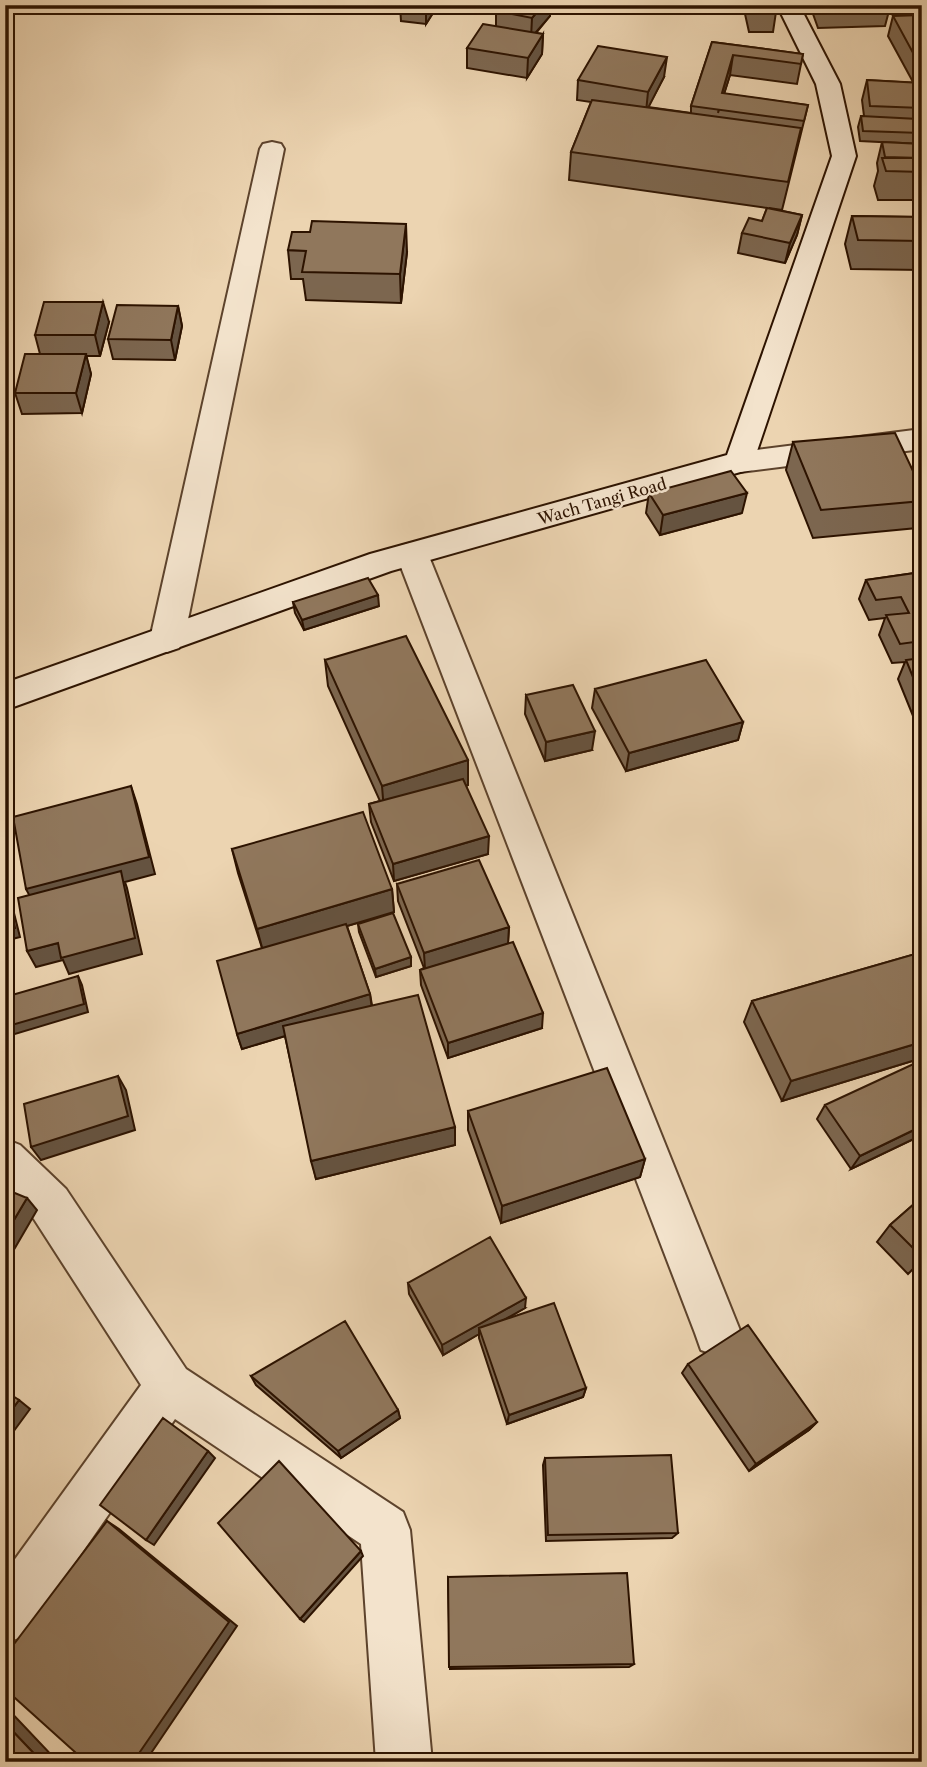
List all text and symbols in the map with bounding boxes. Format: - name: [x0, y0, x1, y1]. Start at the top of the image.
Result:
- street label: Wach Tangi Road: [534, 473, 669, 529]

